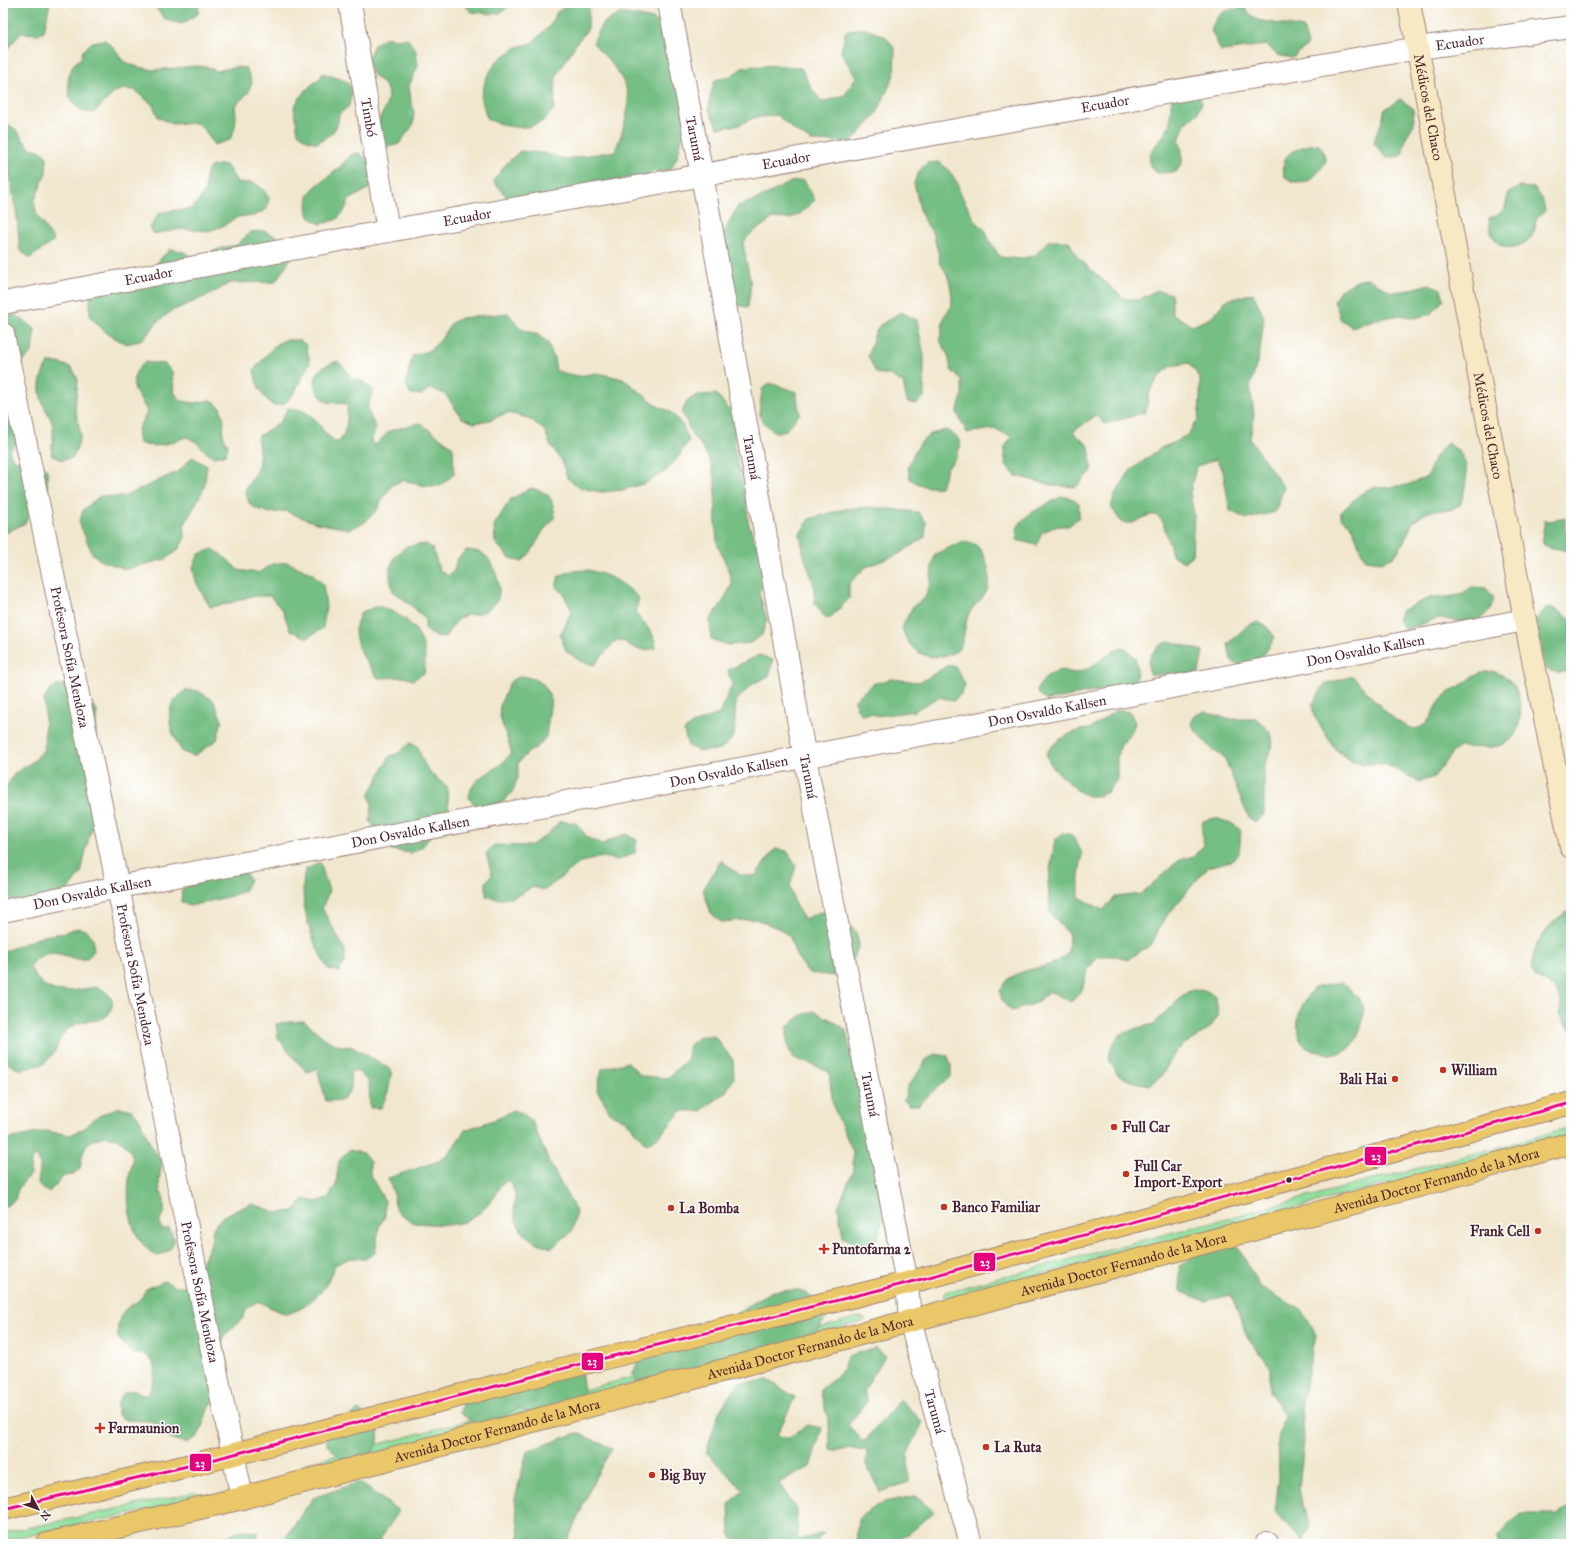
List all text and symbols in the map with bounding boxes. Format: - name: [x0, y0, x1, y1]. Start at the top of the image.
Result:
- street label: Ecuador: [1435, 31, 1486, 54]
- street label: Médicos del Chaco: [1410, 53, 1446, 162]
- street label: Ecuador: [1080, 91, 1131, 117]
- street label: Timbó: [357, 97, 380, 138]
- street label: Tarumá: [682, 115, 707, 162]
- street label: Ecuador: [761, 148, 812, 173]
- street label: Ecuador: [442, 205, 493, 230]
- street label: Ecuador: [123, 263, 175, 289]
- street label: Médicos del Chaco: [1470, 371, 1506, 480]
- street label: Tarumá: [739, 434, 764, 481]
- street label: Profesora Sofía Mendoza: [47, 585, 93, 730]
- street label: Don Osvaldo Kallsen: [1305, 631, 1426, 670]
- street label: Don Osvaldo Kallsen: [986, 692, 1108, 731]
- street label: Don Osvaldo Kallsen: [668, 752, 790, 791]
- street label: Tarumá: [795, 753, 821, 800]
- street label: Don Osvaldo Kallsen: [350, 812, 471, 852]
- street label: Don Osvaldo Kallsen: [32, 873, 153, 913]
- street label: Profesora Sofía Mendoza: [113, 902, 158, 1047]
- place label: William: [1451, 1062, 1497, 1079]
- marker: William: [1438, 1065, 1448, 1075]
- street label: Tarumá: [857, 1071, 883, 1119]
- place label: Bali Hai: [1339, 1071, 1387, 1088]
- marker: Bali Hai: [1390, 1074, 1400, 1084]
- place label: Full Car: [1122, 1119, 1171, 1136]
- marker: Full Car: [1109, 1122, 1119, 1132]
- street label: Avenida Doctor Fernando de la Mora: [1331, 1144, 1541, 1217]
- line badge: 23: [1364, 1146, 1387, 1166]
- text: 23: [1371, 1150, 1381, 1164]
- place label: Full Car Import-Export: [1134, 1158, 1222, 1192]
- marker: Full Car Import-Export: [1121, 1169, 1131, 1179]
- unlabelled marker: [1284, 1175, 1294, 1185]
- place label: Banco Familiar: [952, 1199, 1041, 1216]
- place label: La Bomba: [679, 1200, 740, 1217]
- marker: Banco Familiar: [939, 1202, 949, 1212]
- marker: La Bomba: [666, 1203, 676, 1213]
- street label: Profesora Sofía Mendoza: [177, 1220, 222, 1364]
- place label: Frank Cell: [1470, 1223, 1531, 1240]
- marker: Frank Cell: [1533, 1226, 1543, 1236]
- street label: Avenida Doctor Fernando de la Mora: [1017, 1229, 1228, 1300]
- place label: Puntofarma 2: [832, 1241, 912, 1258]
- marker: Puntofarma 2: [819, 1244, 829, 1254]
- line badge: 23: [973, 1252, 996, 1272]
- text: 23: [980, 1256, 990, 1270]
- street label: Avenida Doctor Fernando de la Mora: [704, 1312, 915, 1384]
- line badge: 23: [581, 1352, 604, 1371]
- text: 23: [587, 1355, 597, 1369]
- street label: Tarumá: [920, 1388, 949, 1436]
- street label: Avenida Doctor Fernando de la Mora: [391, 1395, 602, 1467]
- place label: Farmaunion: [108, 1420, 180, 1437]
- marker: Farmaunion: [95, 1423, 105, 1433]
- place label: La Ruta: [994, 1439, 1042, 1456]
- marker: La Ruta: [981, 1442, 991, 1452]
- line badge: 23: [189, 1453, 212, 1472]
- text: 23: [195, 1457, 205, 1471]
- place label: Big Buy: [660, 1467, 707, 1485]
- marker: Big Buy: [647, 1470, 657, 1480]
- north arrow: [18, 1489, 58, 1529]
- text: N: [37, 1507, 53, 1524]

